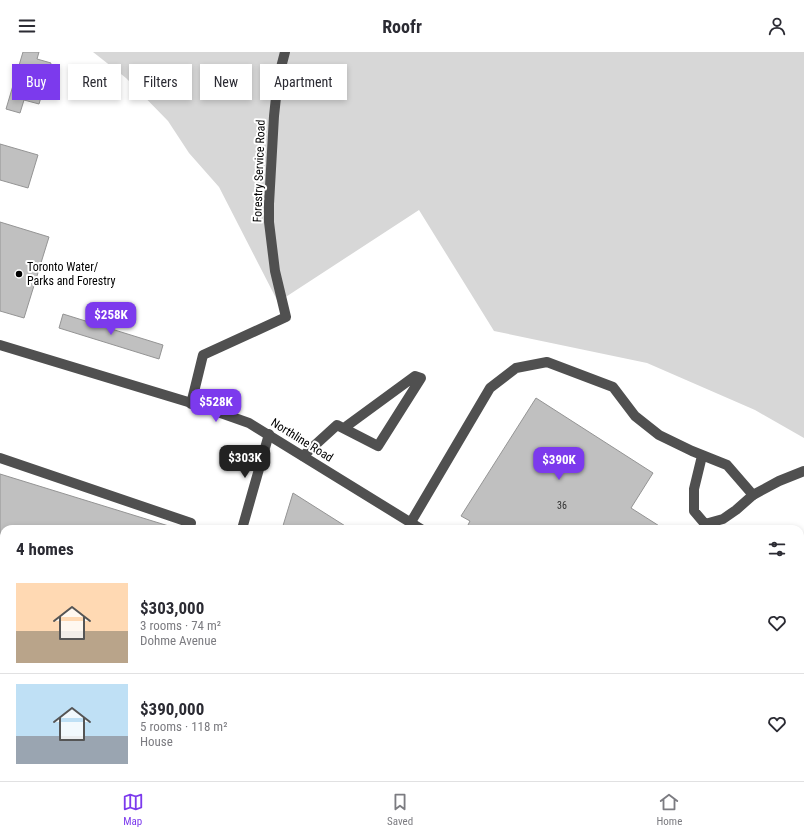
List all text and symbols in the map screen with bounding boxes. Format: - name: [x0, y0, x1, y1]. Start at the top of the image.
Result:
- icon: menu: [16, 15, 38, 37]
- icon: person: [766, 15, 788, 37]
- text: Roofr: [382, 16, 422, 37]
- chip: Buy: [12, 64, 60, 100]
- chip: Rent: [68, 64, 121, 100]
- chip: Filters: [129, 64, 192, 100]
- chip: New: [200, 64, 252, 100]
- chip: Apartment: [260, 64, 347, 100]
- street label: Forestry Service Road: [250, 119, 268, 223]
- place label: Toronto Water/ Parks and Forestry: [27, 260, 116, 288]
- marker: Toronto Water/ Parks and Forestry: [14, 269, 24, 279]
- pin: $258K: [83, 302, 139, 336]
- text: $258K: [94, 307, 128, 322]
- pin: $528K: [188, 389, 244, 423]
- text: $528K: [199, 394, 233, 409]
- street label: Northline Road: [268, 415, 336, 465]
- pin: $303K: [217, 445, 273, 479]
- pin: $390K: [531, 447, 587, 481]
- text: $303K: [228, 450, 262, 465]
- text: $390K: [542, 452, 576, 467]
- house number: 36: [557, 500, 567, 511]
- icon: filters: [766, 538, 788, 560]
- text: 4 homes: [16, 539, 74, 559]
- text: $303,000: [140, 598, 204, 618]
- icon: home: [48, 599, 96, 647]
- icon: heart: [766, 612, 788, 634]
- text: 3 rooms · 74 m²: [140, 618, 221, 633]
- text: Dohme Avenue: [140, 633, 217, 648]
- text: $390,000: [140, 699, 204, 719]
- icon: home: [48, 700, 96, 748]
- icon: heart: [766, 713, 788, 735]
- text: 5 rooms · 118 m²: [140, 719, 227, 734]
- text: House: [140, 734, 173, 749]
- tab: Map: [122, 791, 144, 828]
- tab: Saved: [387, 791, 413, 828]
- tab: Home: [657, 791, 682, 828]

